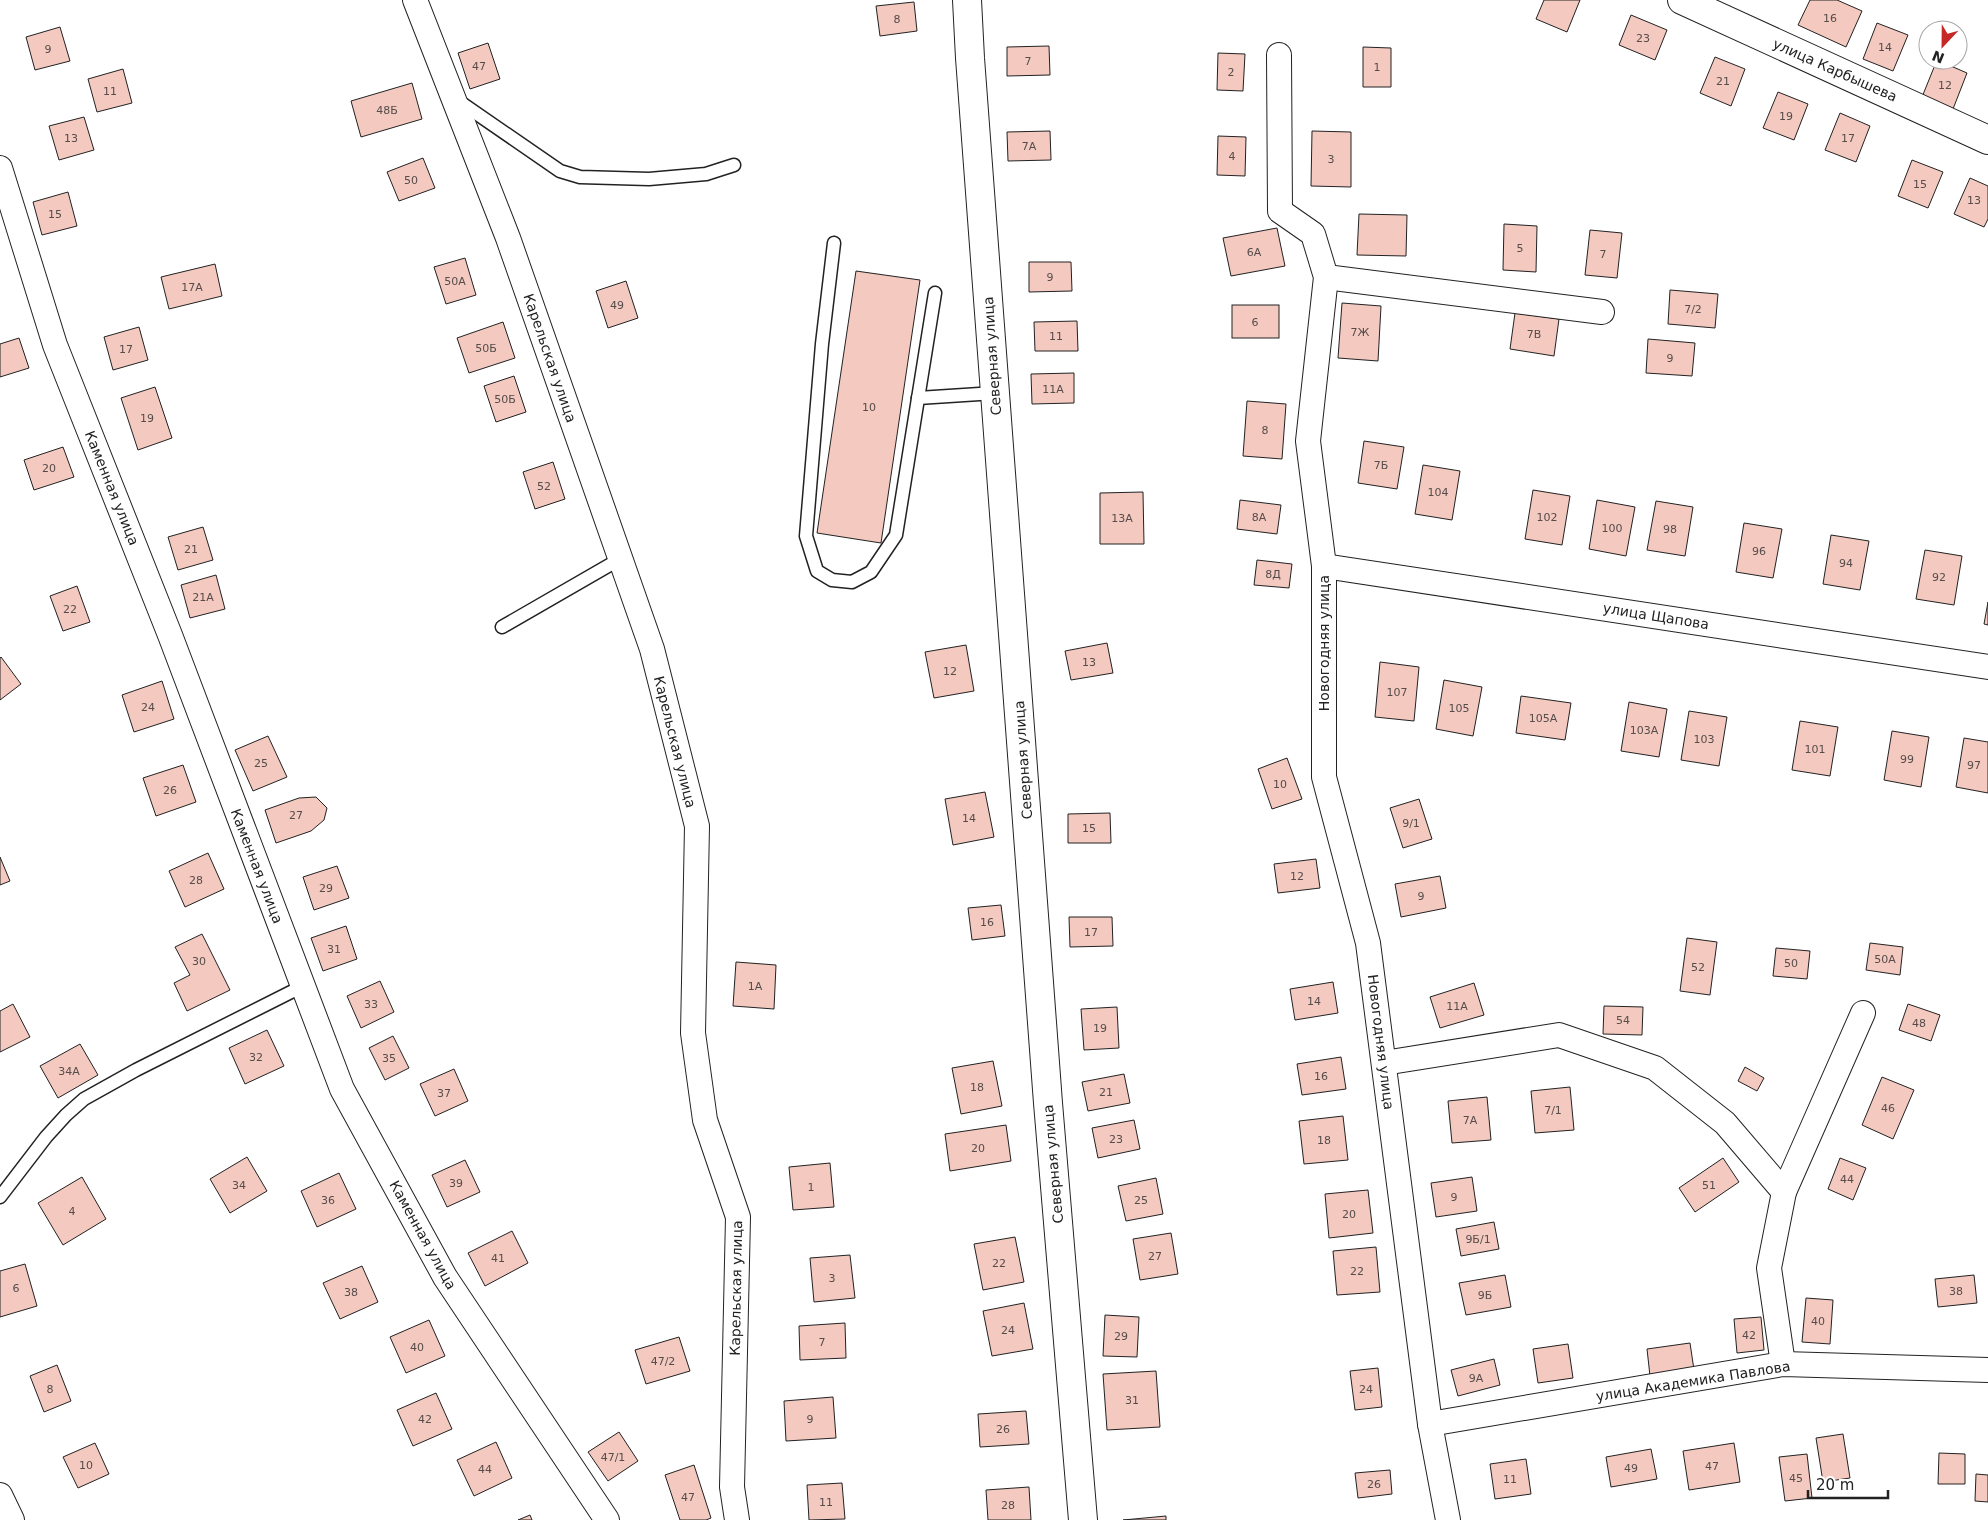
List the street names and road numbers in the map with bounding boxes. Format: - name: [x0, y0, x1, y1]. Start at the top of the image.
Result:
- street label: улица Карбышева: [1770, 35, 1900, 105]
- street label: Карельская улица: [520, 291, 580, 425]
- street label: Северная улица: [980, 296, 1004, 416]
- street label: Каменная улица: [82, 428, 142, 548]
- street label: Новогодняя улица: [1316, 575, 1332, 711]
- street label: улица Щапова: [1602, 600, 1710, 632]
- street label: Карельская улица: [651, 674, 699, 810]
- street label: Северная улица: [1011, 700, 1035, 820]
- street label: Каменная улица: [228, 806, 286, 926]
- street label: Новогодняя улица: [1365, 973, 1397, 1111]
- street label: Северная улица: [1040, 1104, 1066, 1224]
- street label: Каменная улица: [386, 1178, 460, 1292]
- street label: Карельская улица: [727, 1220, 745, 1356]
- street label: улица Академика Павлова: [1595, 1358, 1791, 1404]

